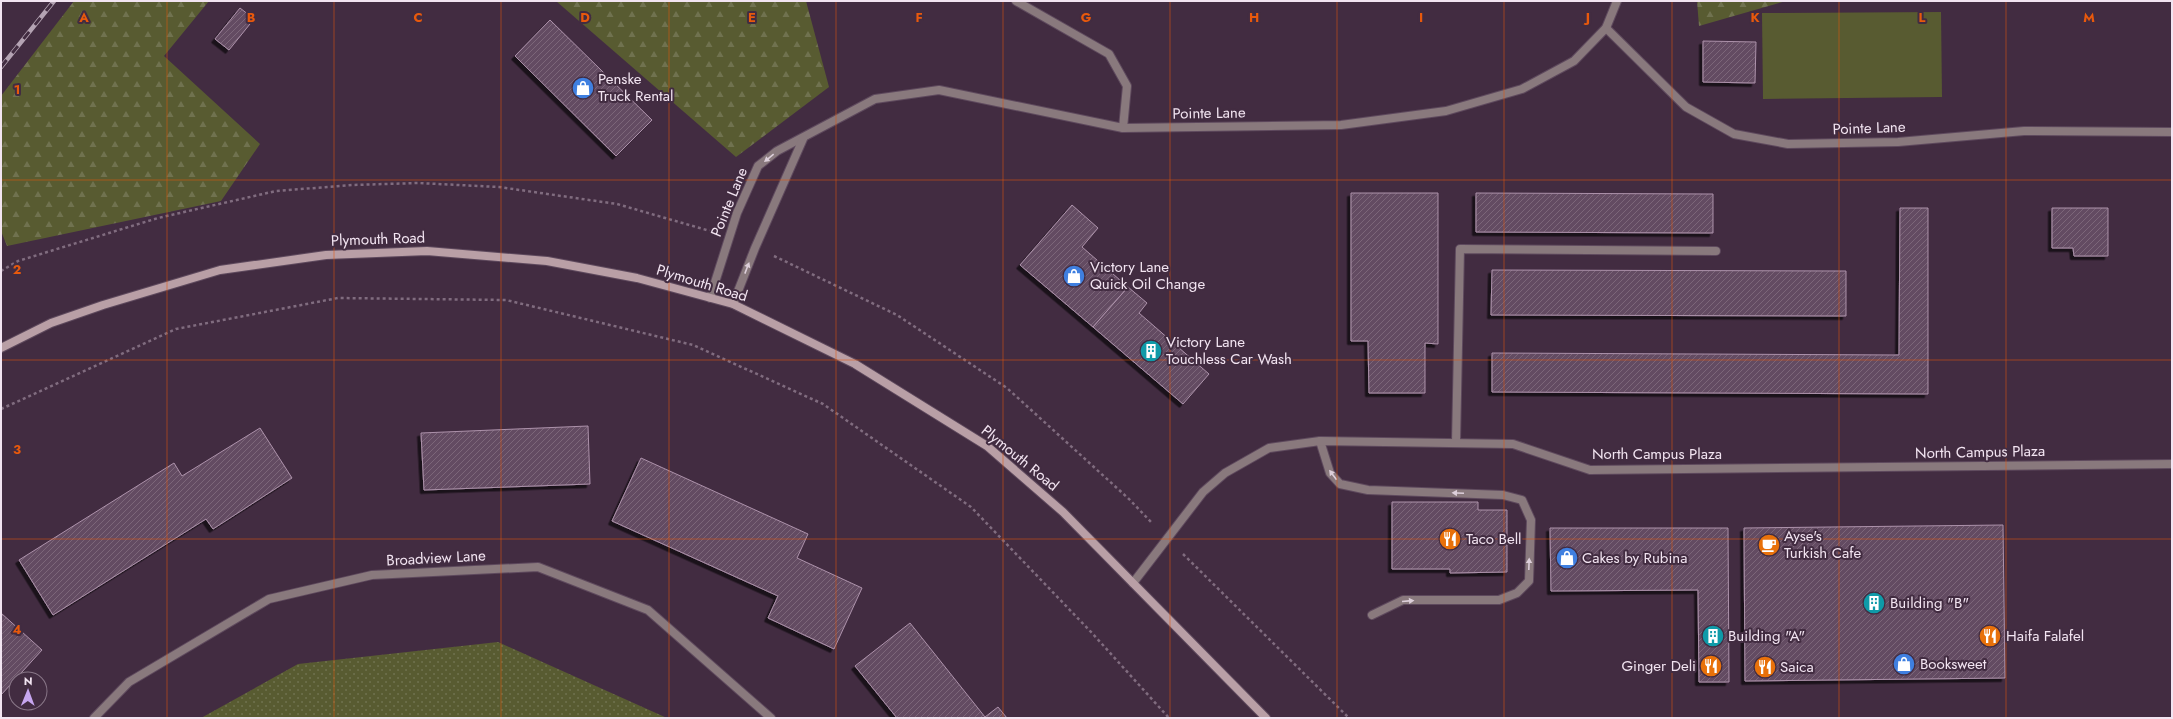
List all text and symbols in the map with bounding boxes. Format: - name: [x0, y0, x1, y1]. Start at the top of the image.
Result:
- text: A: [78, 8, 89, 27]
- text: B: [247, 8, 256, 27]
- text: C: [413, 8, 423, 27]
- text: D: [580, 8, 590, 27]
- text: E: [748, 8, 756, 27]
- text: F: [915, 8, 923, 27]
- text: G: [1081, 8, 1092, 27]
- text: H: [1249, 8, 1259, 27]
- text: I: [1419, 8, 1423, 27]
- text: J: [1583, 8, 1590, 27]
- text: K: [1750, 8, 1760, 27]
- text: L: [1919, 8, 1926, 27]
- text: M: [2083, 8, 2095, 27]
- place label: Penske Truck Rental: [598, 68, 673, 107]
- shop icon: Penske Truck Rental: [570, 75, 596, 101]
- text: 1: [14, 80, 20, 99]
- street label: Pointe Lane: [1172, 101, 1246, 125]
- street label: Pointe Lane: [1832, 116, 1906, 140]
- one-way arrow: [763, 153, 774, 162]
- street label: Pointe Lane: [705, 164, 753, 240]
- street label: Plymouth Road: [330, 226, 426, 252]
- place label: Victory Lane Quick Oil Change: [1090, 256, 1205, 295]
- street label: Plymouth Road: [654, 259, 750, 307]
- text: 2: [13, 260, 21, 279]
- one-way arrow: [745, 262, 751, 274]
- shop icon: Victory Lane Quick Oil Change: [1061, 263, 1087, 289]
- place label: Victory Lane Touchless Car Wash: [1166, 331, 1292, 370]
- building icon: Victory Lane Touchless Car Wash: [1138, 338, 1164, 364]
- street label: Plymouth Road: [976, 420, 1064, 496]
- text: 3: [13, 440, 21, 459]
- street label: North Campus Plaza: [1915, 440, 2045, 464]
- street label: North Campus Plaza: [1592, 443, 1722, 465]
- one-way arrow: [1329, 470, 1337, 481]
- one-way arrow: [1452, 490, 1464, 497]
- place label: Ayse's Turkish Cafe: [1784, 525, 1861, 564]
- restaurant icon: Taco Bell: [1437, 526, 1463, 552]
- place label: Taco Bell: [1466, 528, 1522, 550]
- cafe icon: Ayse's Turkish Cafe: [1756, 532, 1782, 558]
- street label: Broadview Lane: [386, 544, 487, 572]
- shop icon: Cakes by Rubina: [1554, 545, 1580, 571]
- place label: Cakes by Rubina: [1582, 547, 1687, 569]
- one-way arrow: [1526, 557, 1532, 570]
- building icon: Building "B": [1861, 590, 1887, 616]
- place label: Building "B": [1890, 592, 1969, 614]
- one-way arrow: [1402, 597, 1414, 604]
- text: 4: [12, 620, 22, 639]
- building icon: Building "A": [1700, 623, 1726, 649]
- restaurant icon: Haifa Falafel: [1977, 623, 2003, 649]
- place label: Building "A": [1728, 625, 1805, 647]
- place label: Haifa Falafel: [2006, 625, 2084, 647]
- shop icon: Booksweet: [1891, 651, 1917, 677]
- restaurant icon: Ginger Deli: [1698, 653, 1724, 679]
- place label: Booksweet: [1920, 653, 1987, 675]
- restaurant icon: Saica: [1752, 654, 1778, 680]
- place label: Ginger Deli: [1621, 655, 1696, 677]
- place label: Saica: [1780, 656, 1814, 678]
- north arrow: [8, 671, 48, 711]
- text: N: [24, 673, 33, 689]

